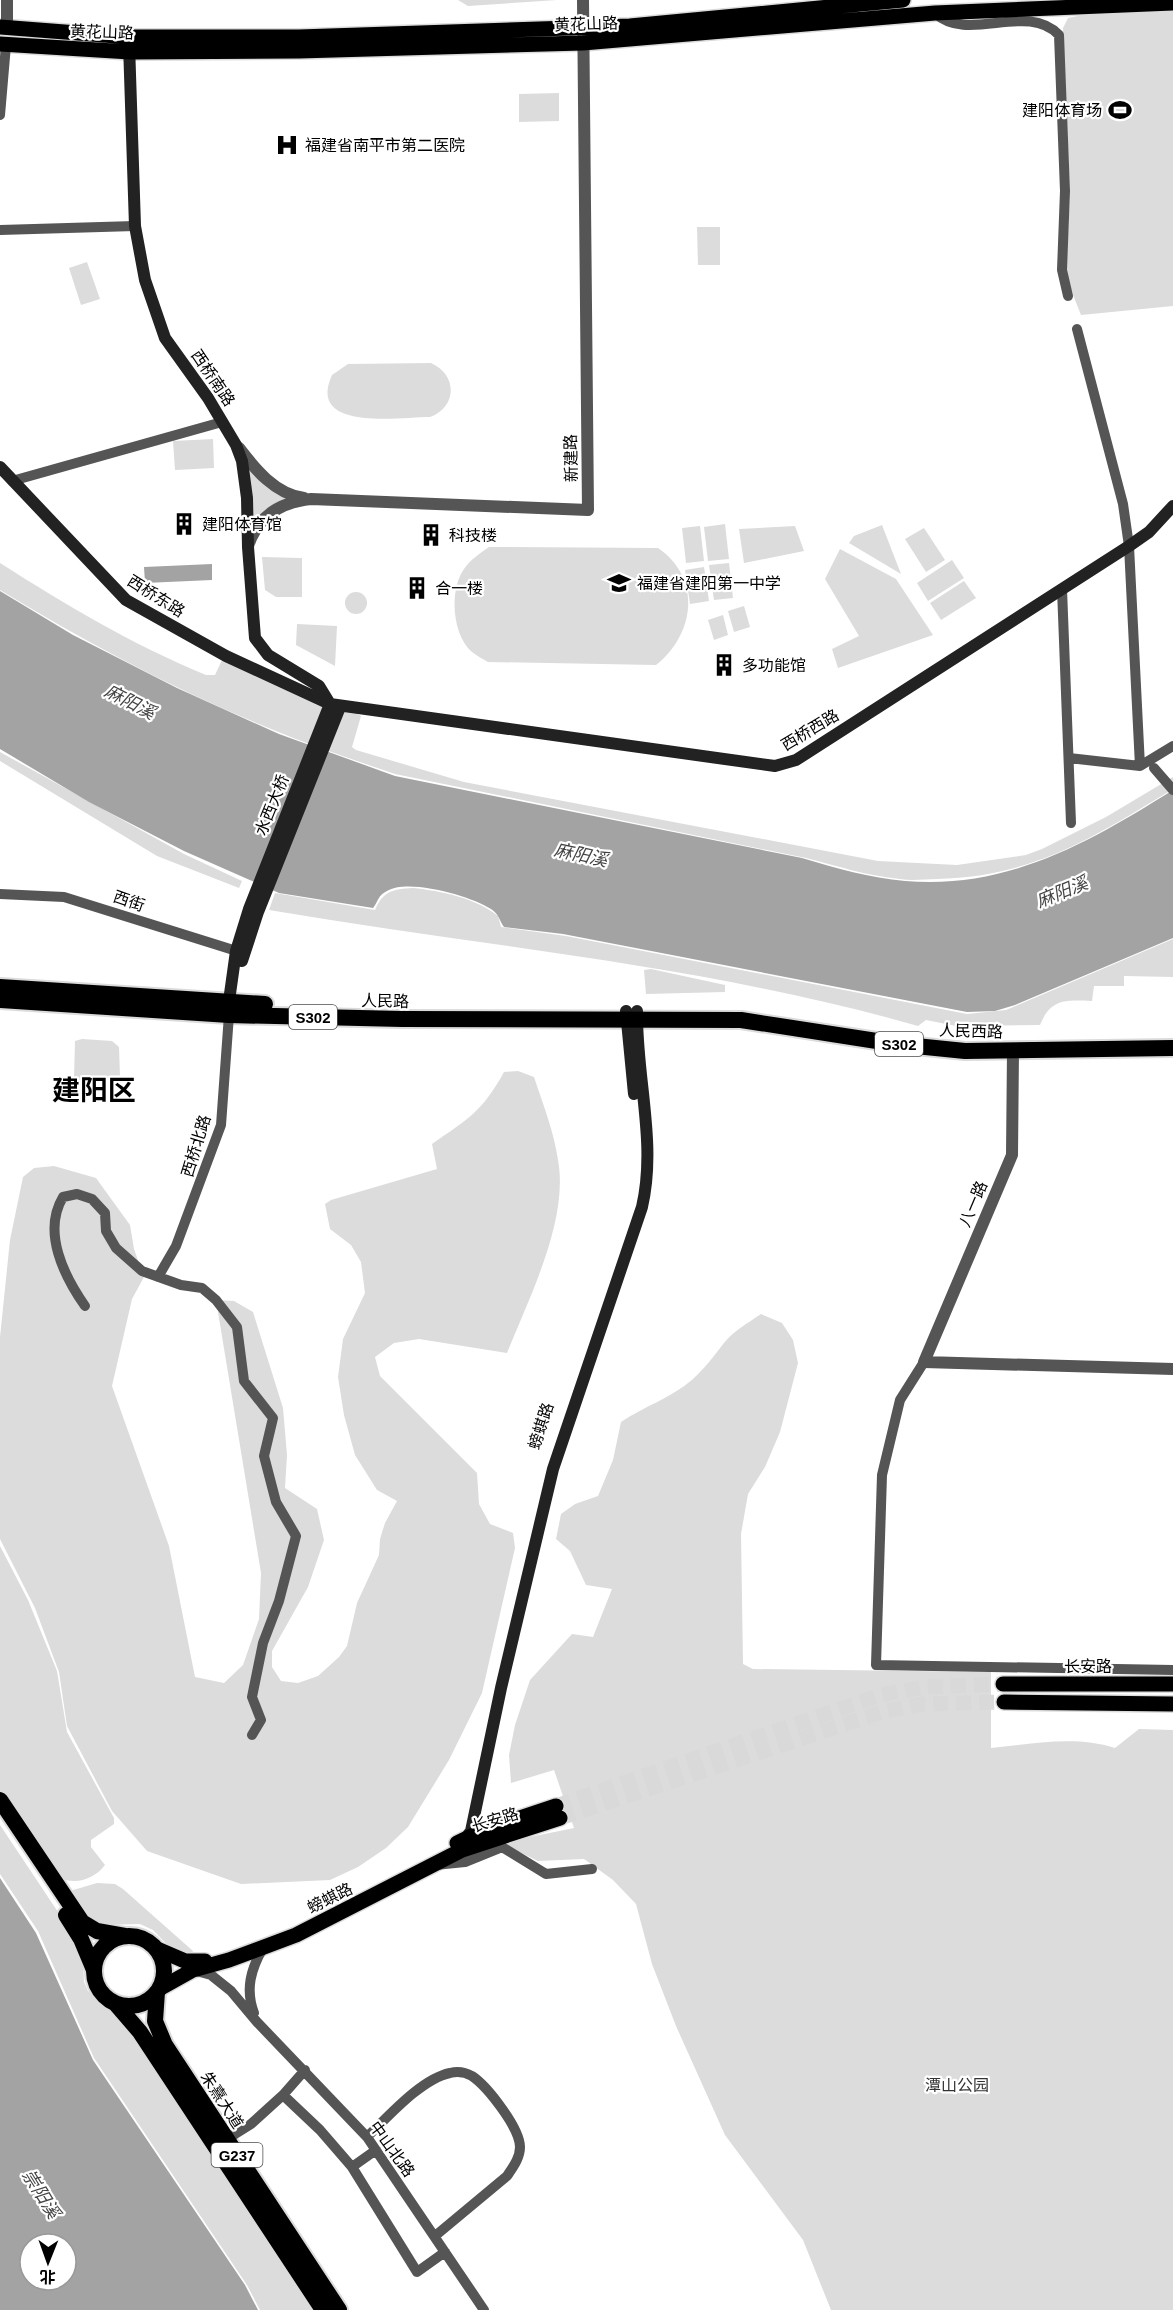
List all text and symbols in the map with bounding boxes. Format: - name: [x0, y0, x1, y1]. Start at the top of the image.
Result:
- street label: 黄花山路: [554, 14, 618, 34]
- street label: 黄花山路: [70, 22, 134, 42]
- sports icon: 建阳体育场: [1107, 97, 1133, 123]
- place label: 建阳体育场: [1022, 102, 1102, 119]
- hospital icon: 福建省南平市第二医院: [274, 132, 300, 158]
- place label: 福建省南平市第二医院: [305, 137, 465, 154]
- street label: 西桥南路: [188, 347, 238, 409]
- street label: 新建路: [562, 434, 580, 482]
- building icon: 建阳体育馆: [171, 511, 197, 537]
- place label: 建阳体育馆: [202, 516, 282, 533]
- building icon: 科技楼: [418, 522, 444, 548]
- place label: 科技楼: [449, 527, 497, 544]
- school or university icon: 福建省建阳第一中学: [606, 570, 632, 596]
- street label: 西桥东路: [124, 572, 188, 620]
- building icon: 合一楼: [404, 575, 430, 601]
- place label: 福建省建阳第一中学: [637, 575, 781, 592]
- place label: 合一楼: [435, 580, 483, 597]
- building icon: 多功能馆: [711, 652, 737, 678]
- place label: 多功能馆: [742, 657, 806, 674]
- water label: 麻阳溪: [101, 681, 160, 724]
- street label: 西桥西路: [778, 706, 842, 754]
- street label: 水西大桥: [252, 772, 292, 838]
- water label: 麻阳溪: [553, 840, 611, 871]
- water label: 麻阳溪: [1033, 872, 1093, 911]
- street label: 西街: [111, 888, 147, 914]
- street label: 人民路: [361, 992, 409, 1010]
- road number: S302: [289, 1005, 337, 1029]
- street label: 人民西路: [939, 1021, 1003, 1041]
- road number: S302: [875, 1032, 923, 1056]
- district label: 建阳区: [52, 1075, 136, 1106]
- street label: 西桥北路: [179, 1113, 213, 1179]
- street label: 八一路: [956, 1179, 990, 1229]
- street label: 螃蜞路: [525, 1401, 557, 1451]
- street label: 长安路: [1064, 1658, 1112, 1675]
- street label: 长安路: [470, 1805, 520, 1835]
- street label: 螃蜞路: [305, 1880, 355, 1916]
- street label: 朱熹大道: [197, 2069, 247, 2131]
- park label: 潭山公园: [925, 2077, 989, 2094]
- street label: 中山北路: [366, 2118, 418, 2180]
- road number: G237: [212, 2143, 262, 2167]
- water label: 崇阳溪: [18, 2166, 65, 2224]
- north arrow: [18, 2232, 78, 2292]
- text: 北: [40, 2268, 56, 2285]

